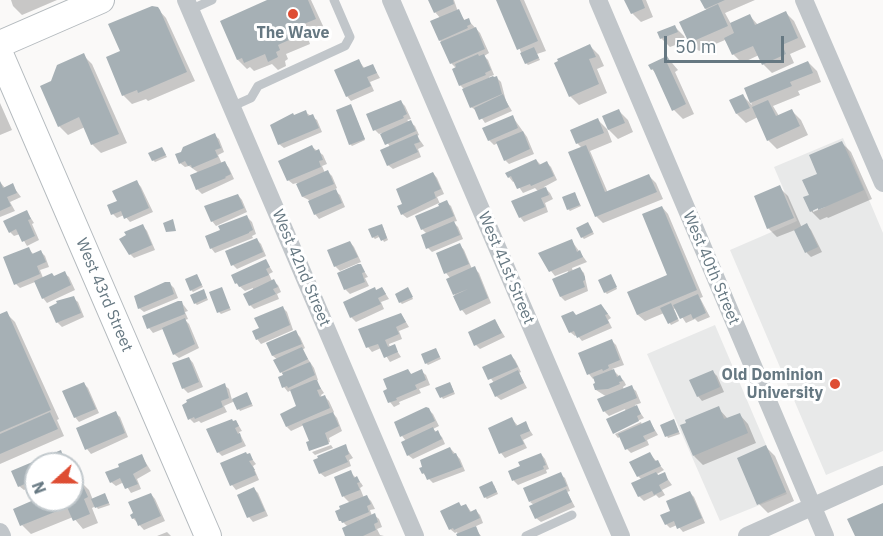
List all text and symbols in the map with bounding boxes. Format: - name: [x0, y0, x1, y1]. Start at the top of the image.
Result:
- marker: The Wave: [286, 7, 300, 21]
- place label: The Wave: [256, 23, 330, 43]
- scale bar: [667, 24, 787, 62]
- text: 50 m: [675, 35, 717, 58]
- street label: West 42nd Street: [268, 207, 334, 329]
- street label: West 40th Street: [678, 208, 744, 328]
- street label: West 41st Street: [474, 209, 538, 327]
- street label: West 43rd Street: [71, 235, 137, 355]
- place label: Old Dominion University: [721, 365, 823, 403]
- marker: Old Dominion University: [828, 377, 842, 391]
- north arrow: [24, 452, 84, 512]
- text: N: [28, 479, 50, 497]

